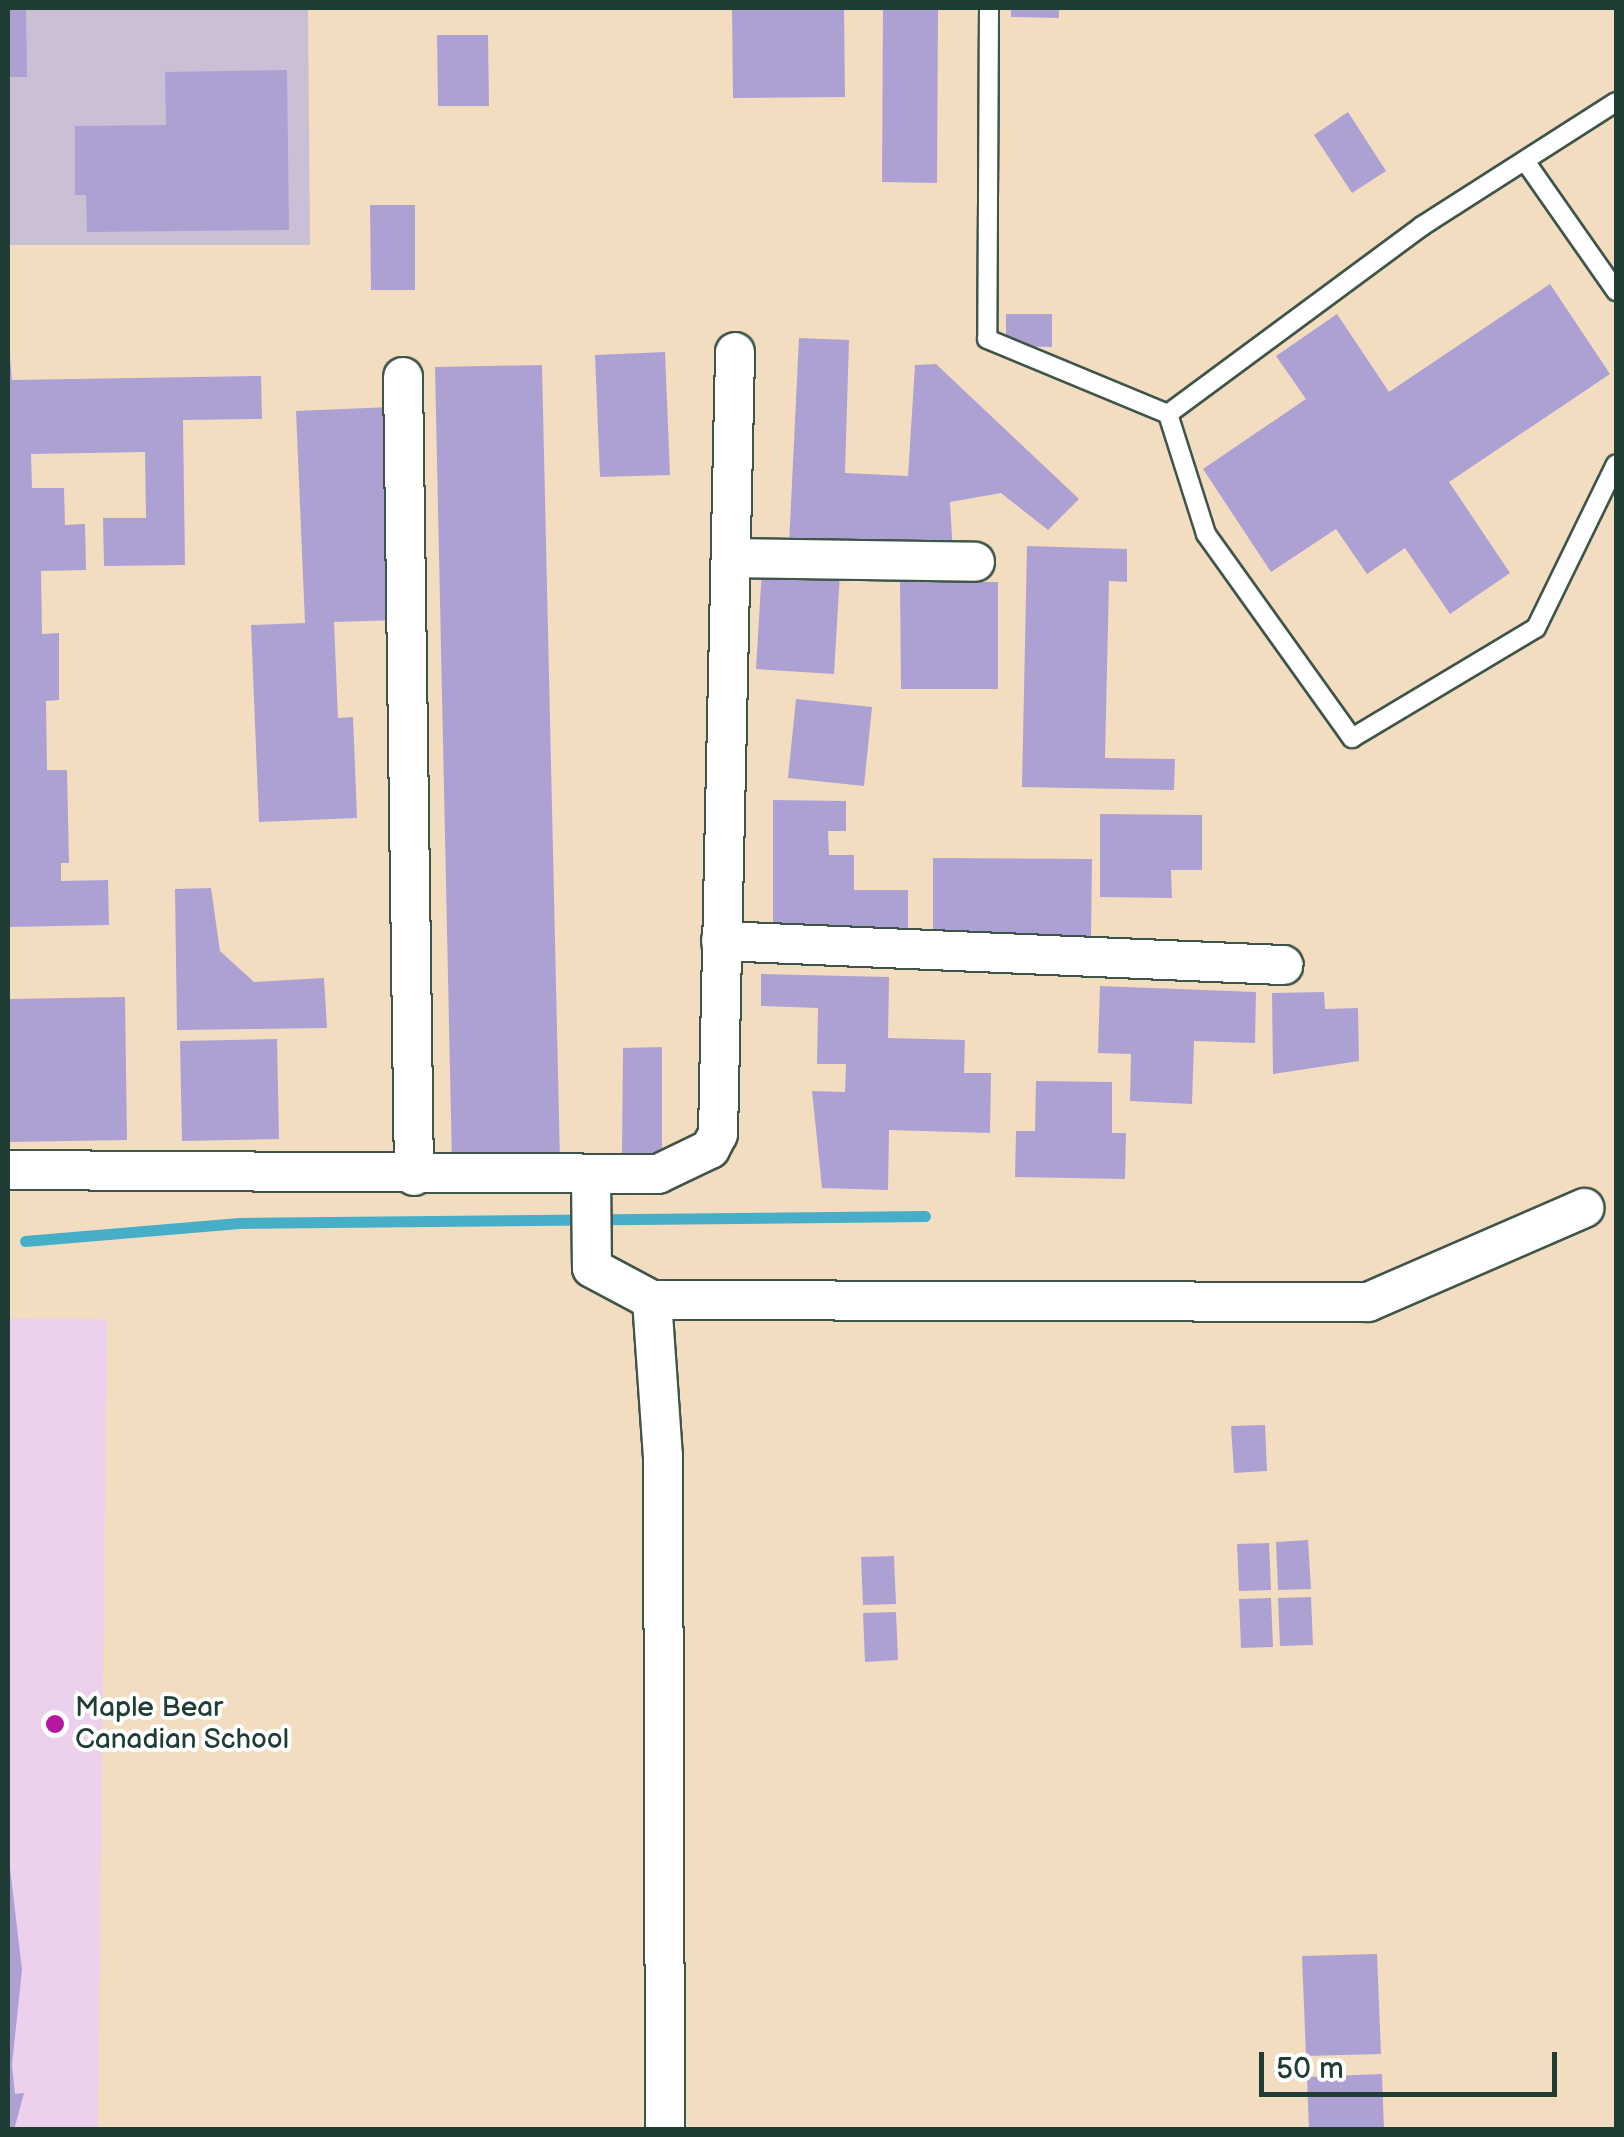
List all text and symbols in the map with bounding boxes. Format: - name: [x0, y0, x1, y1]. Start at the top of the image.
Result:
- place label: Maple Bear Canadian School: [75, 1691, 290, 1757]
- marker: Maple Bear Canadian School: [44, 1713, 66, 1735]
- scale bar: [1264, 2032, 1562, 2094]
- text: 50 m: [1276, 2051, 1344, 2087]

